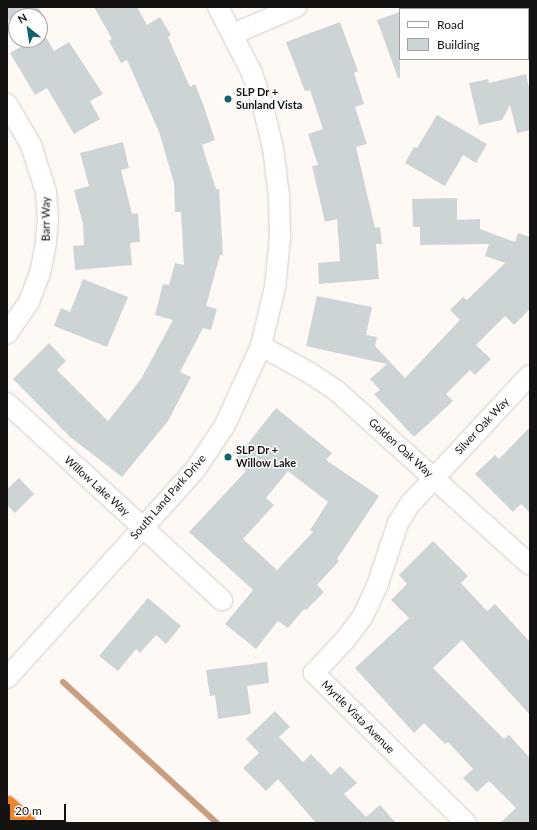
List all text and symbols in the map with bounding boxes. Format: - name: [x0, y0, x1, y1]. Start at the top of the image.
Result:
- north arrow: [8, 8, 48, 48]
- legend: [399, 8, 529, 60]
- text: N: [15, 10, 29, 26]
- text: Road: [437, 17, 464, 32]
- text: Building: [437, 37, 480, 52]
- place label: SLP Dr + Sunland Vista: [236, 86, 303, 112]
- marker: SLP Dr + Sunland Vista: [223, 94, 233, 104]
- street label: Barr Way: [39, 196, 53, 242]
- street label: Silver Oak Way: [452, 395, 512, 457]
- street label: Golden Oak Way: [366, 416, 436, 480]
- place label: SLP Dr + Willow Lake: [236, 444, 296, 470]
- street label: South Land Park Drive: [128, 452, 208, 542]
- marker: SLP Dr + Willow Lake: [223, 452, 233, 462]
- street label: Willow Lake Way: [62, 453, 132, 519]
- street label: Myrtle Vista Avenue: [319, 678, 397, 756]
- scale bar: [10, 796, 68, 822]
- text: 20 m: [15, 803, 42, 818]

